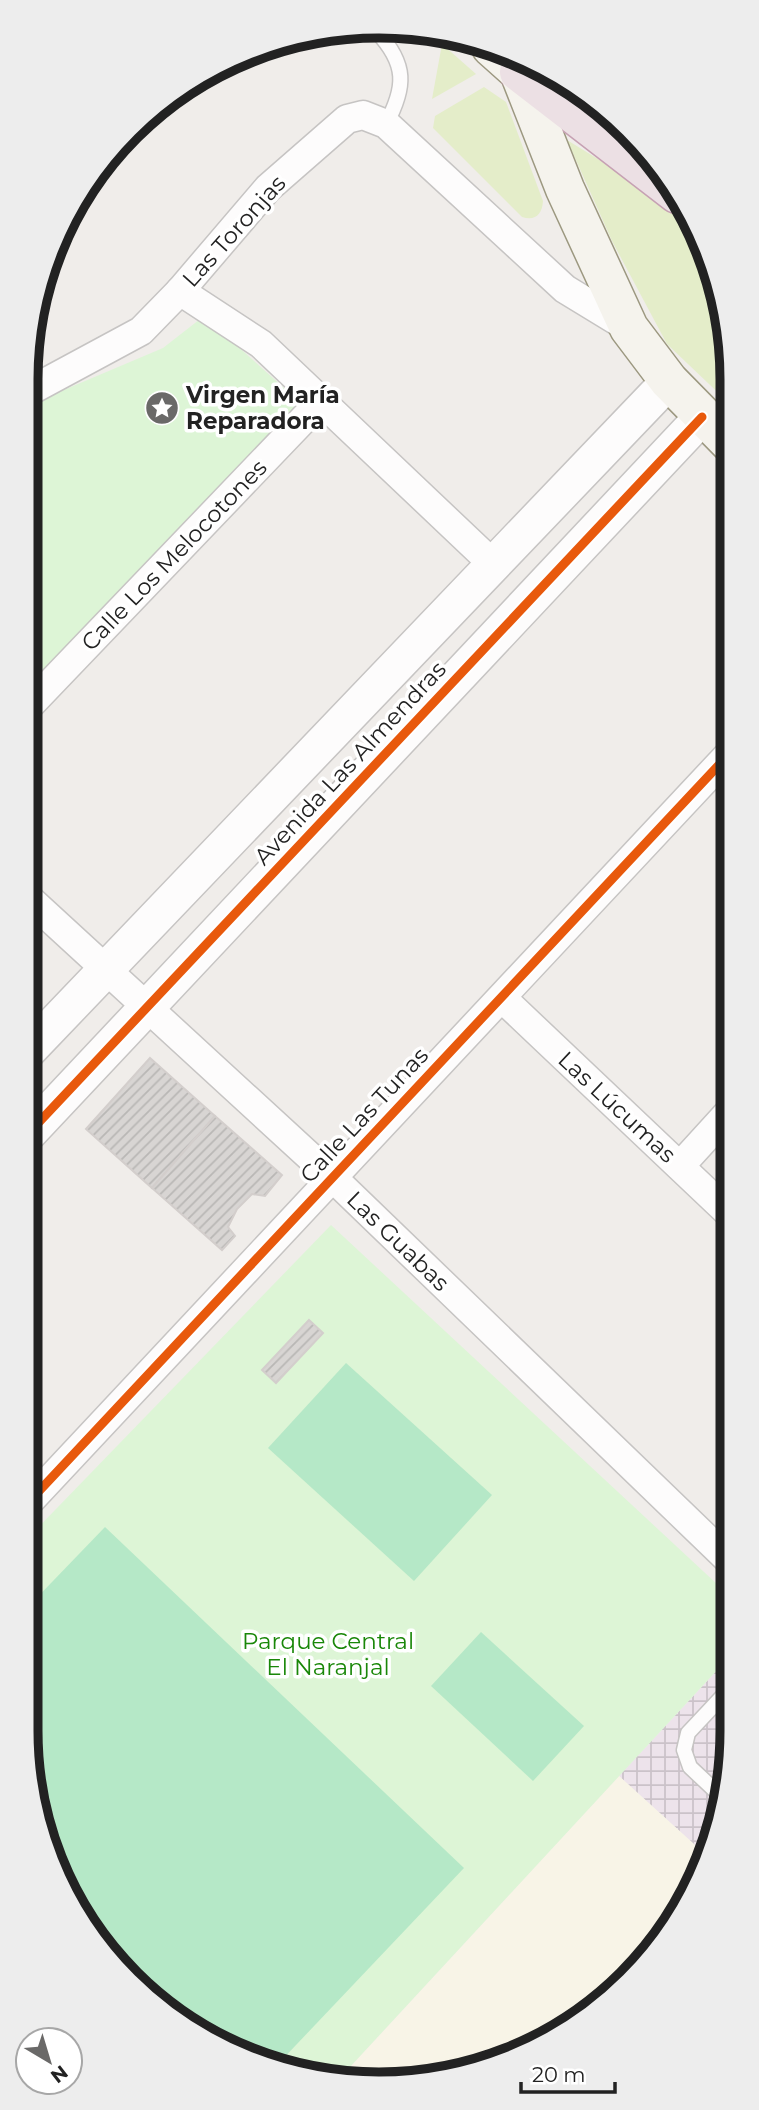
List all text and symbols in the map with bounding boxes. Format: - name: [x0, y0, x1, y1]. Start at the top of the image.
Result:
- street label: Las Toronjas: [177, 169, 291, 293]
- place label: Virgen María Reparadora: [185, 381, 340, 435]
- place icon: Virgen María Reparadora: [143, 389, 181, 427]
- street label: Calle Los Melocotones: [75, 454, 273, 656]
- street label: Avenida Las Almendras: [248, 655, 452, 871]
- street label: Calle Las Tunas: [294, 1041, 434, 1189]
- street label: Las Lúcumas: [552, 1045, 682, 1169]
- street label: Las Guabas: [341, 1185, 455, 1297]
- park label: Parque Central El Naranjal: [242, 1627, 414, 1681]
- north arrow: [14, 2026, 84, 2096]
- scale bar: [521, 2050, 616, 2094]
- text: N: [46, 2060, 72, 2088]
- text: 20 m: [532, 2062, 586, 2087]

